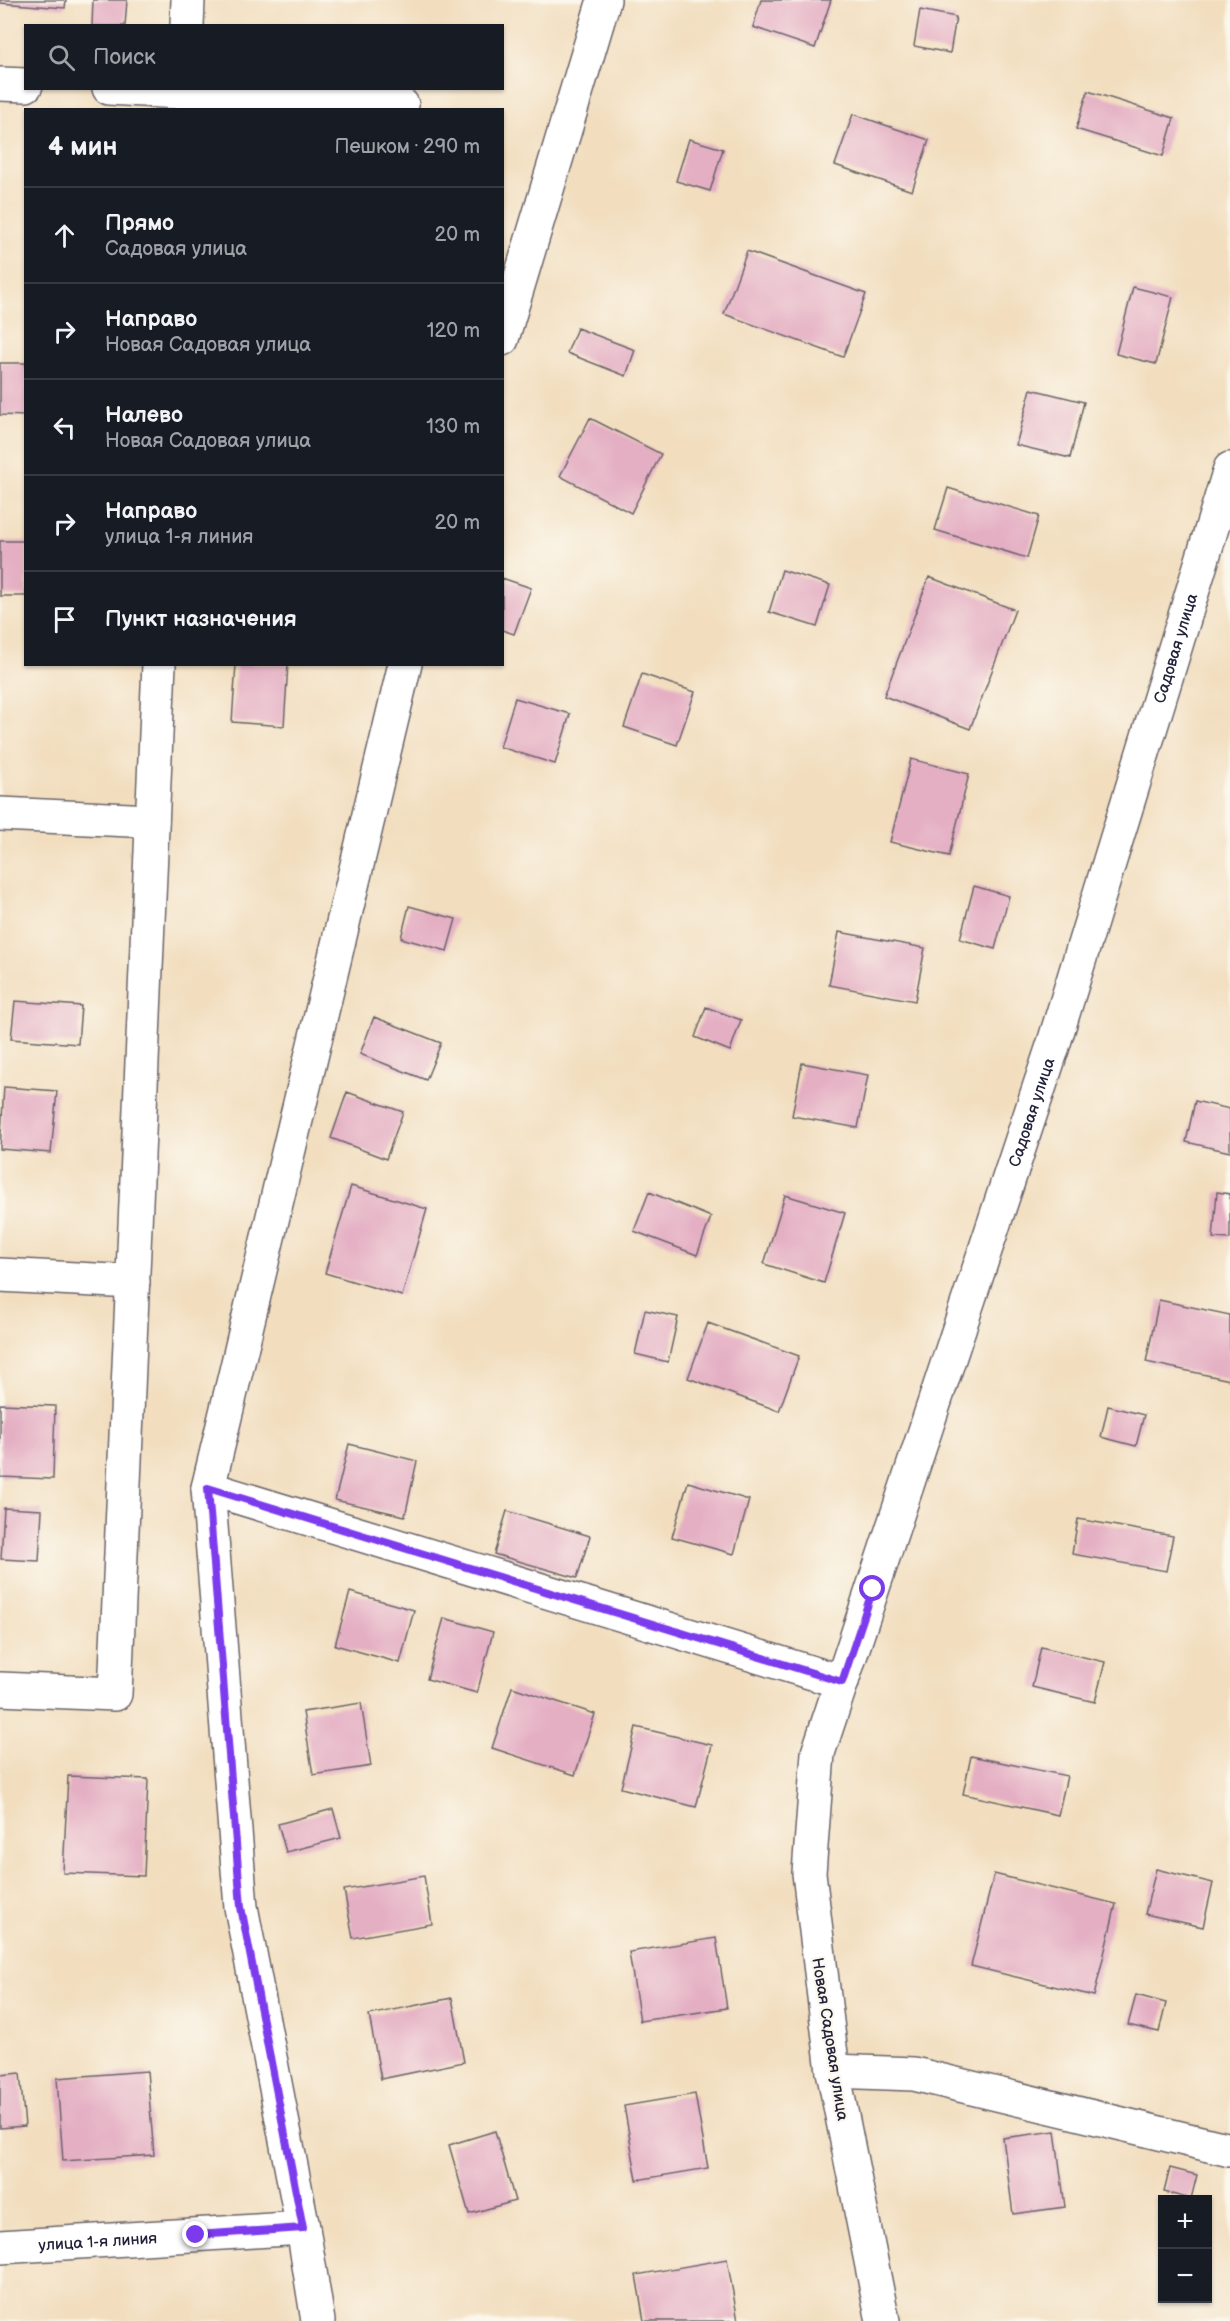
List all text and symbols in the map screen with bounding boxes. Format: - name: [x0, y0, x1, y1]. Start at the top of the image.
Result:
- search box: [24, 24, 504, 90]
- icon: search: [45, 41, 78, 74]
- text: Поиск: [93, 44, 156, 71]
- text: 4 мин: [48, 132, 117, 163]
- text: Пешком · 290 m: [334, 135, 480, 159]
- text: Прямо: [105, 210, 174, 237]
- icon: ahead: [48, 219, 81, 252]
- text: 20 m: [435, 223, 480, 247]
- text: Садовая улица: [105, 237, 247, 261]
- text: Направо: [105, 306, 197, 333]
- icon: right: [48, 315, 81, 348]
- text: 120 m: [427, 319, 480, 343]
- text: Новая Садовая улица: [105, 333, 311, 357]
- text: Налево: [105, 402, 183, 429]
- icon: left: [48, 411, 81, 444]
- text: 130 m: [426, 415, 480, 439]
- text: Новая Садовая улица: [105, 429, 311, 453]
- text: Направо: [105, 498, 197, 525]
- icon: right: [48, 507, 81, 540]
- text: 20 m: [435, 511, 480, 535]
- text: улица 1-я линия: [105, 525, 253, 549]
- street label: Садовая улица: [1151, 591, 1202, 706]
- icon: arrive: [48, 603, 81, 636]
- text: Пункт назначения: [105, 606, 297, 633]
- street label: Садовая улица: [1005, 1055, 1060, 1170]
- route start: [859, 1575, 885, 1601]
- street label: Новая Садовая улица: [807, 1956, 852, 2123]
- map controls: [1158, 2195, 1212, 2303]
- button: +: [1158, 2195, 1212, 2249]
- route end: [182, 2221, 208, 2247]
- street label: улица 1-я линия: [38, 2229, 158, 2256]
- button: −: [1158, 2249, 1212, 2303]

